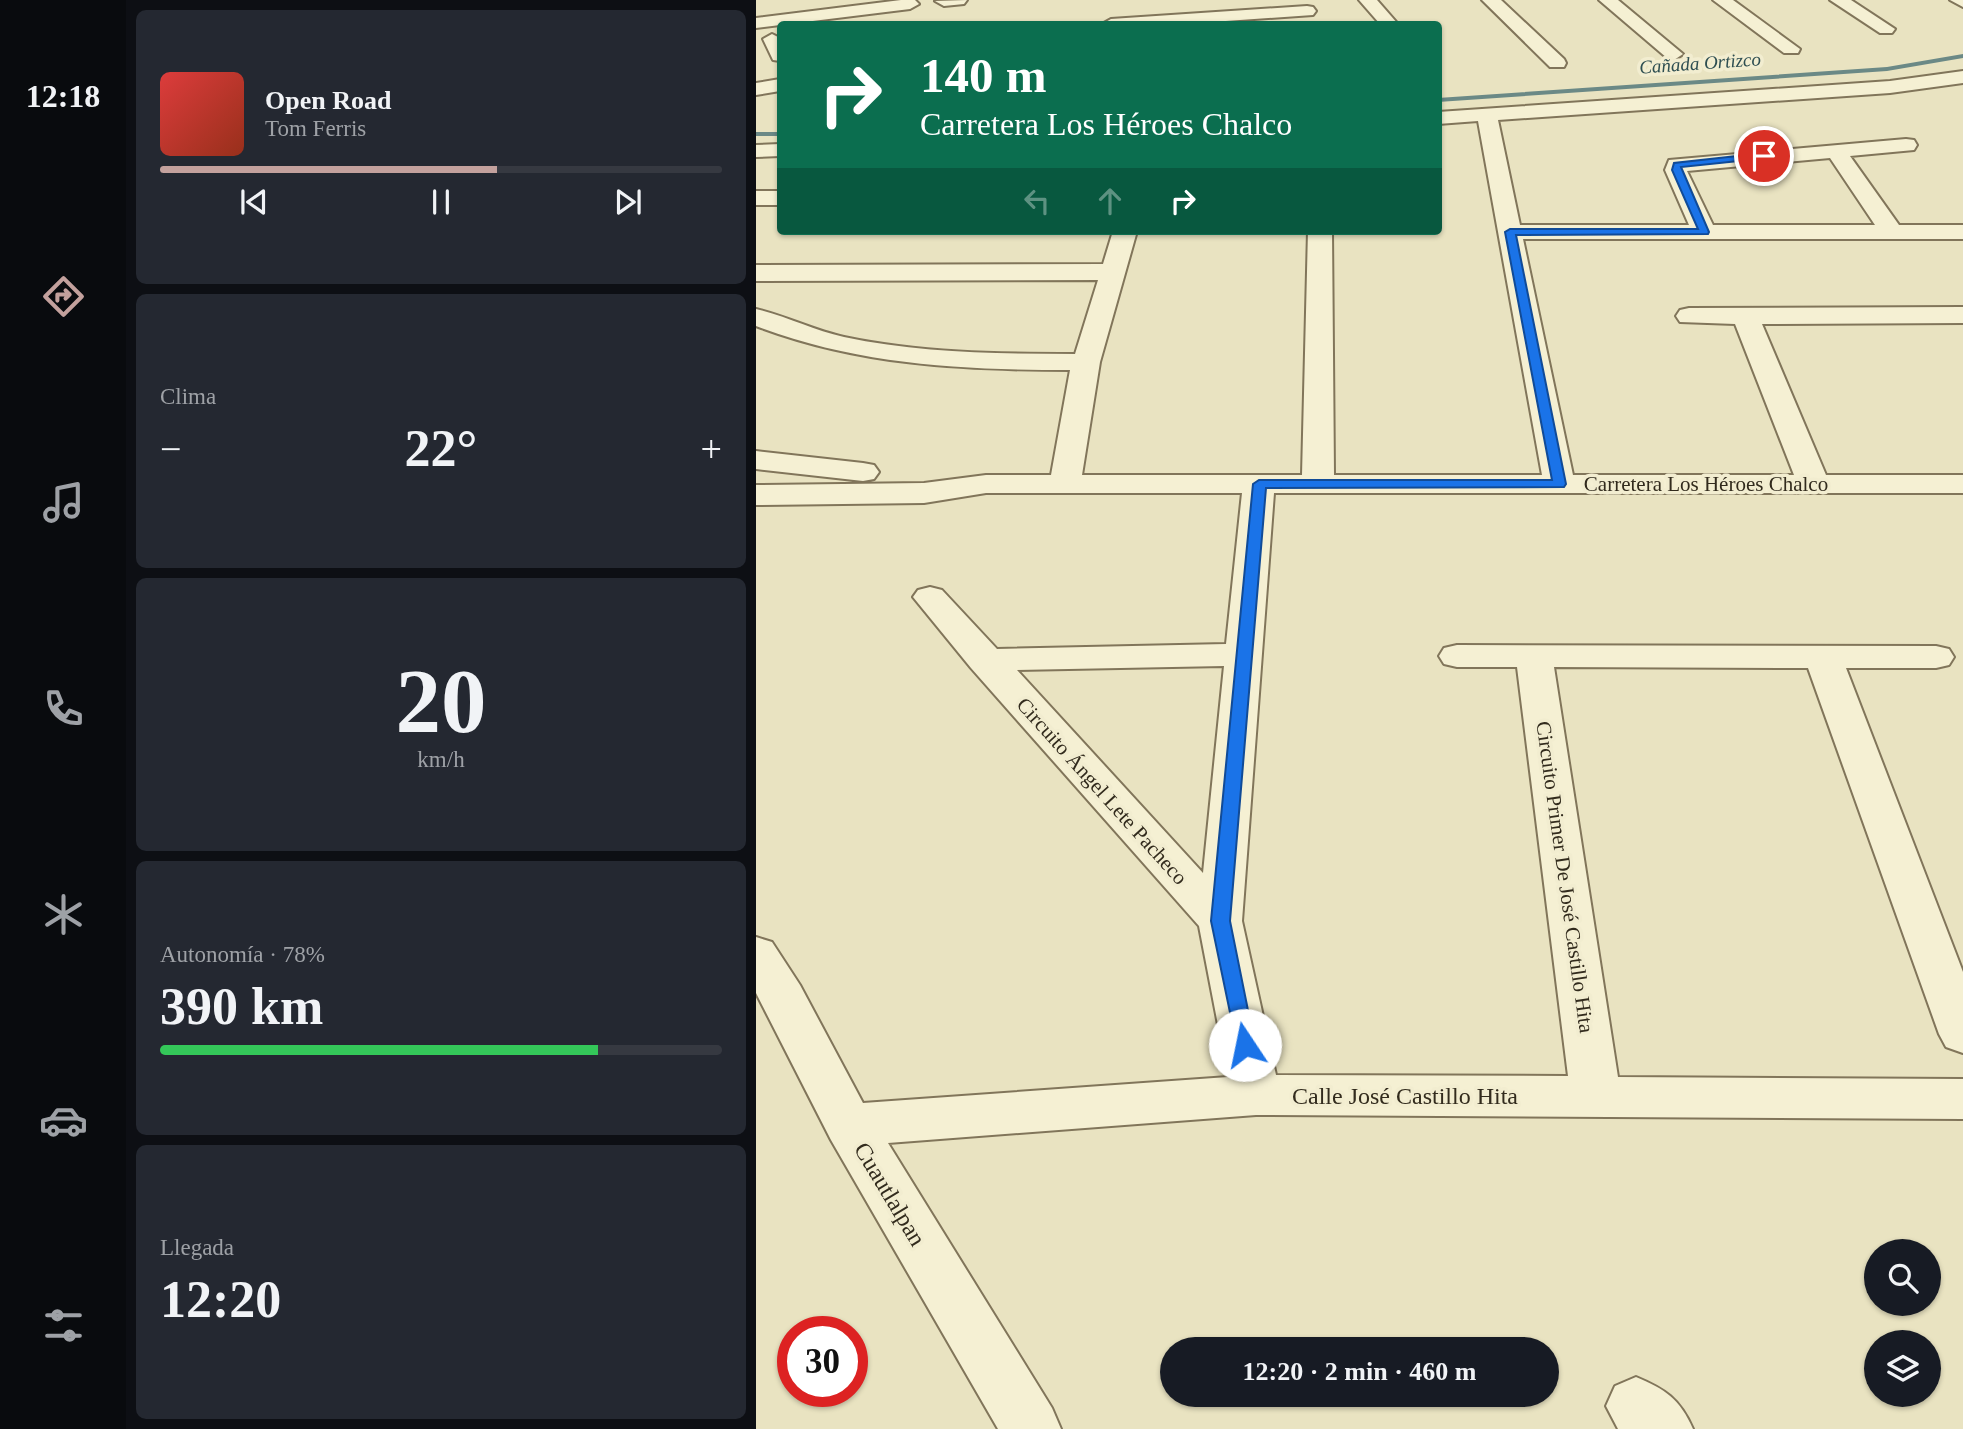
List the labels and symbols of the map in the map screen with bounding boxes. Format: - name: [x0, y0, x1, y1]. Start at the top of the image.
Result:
- water label: Cañada Ortizco: [1638, 48, 1762, 78]
- pin: [1734, 126, 1794, 186]
- street label: Carretera Los Héroes Chalco: [1584, 472, 1828, 496]
- street label: Circuito Ángel Lete Pacheco: [1012, 693, 1192, 889]
- street label: Circuito Primer De José Castillo Hita: [1531, 720, 1599, 1035]
- position arrow: [1208, 1008, 1282, 1082]
- street label: Calle José Castillo Hita: [1292, 1083, 1518, 1109]
- street label: Cuautlalpan: [849, 1138, 931, 1250]
- speed limit sign: 30: [777, 1316, 868, 1407]

